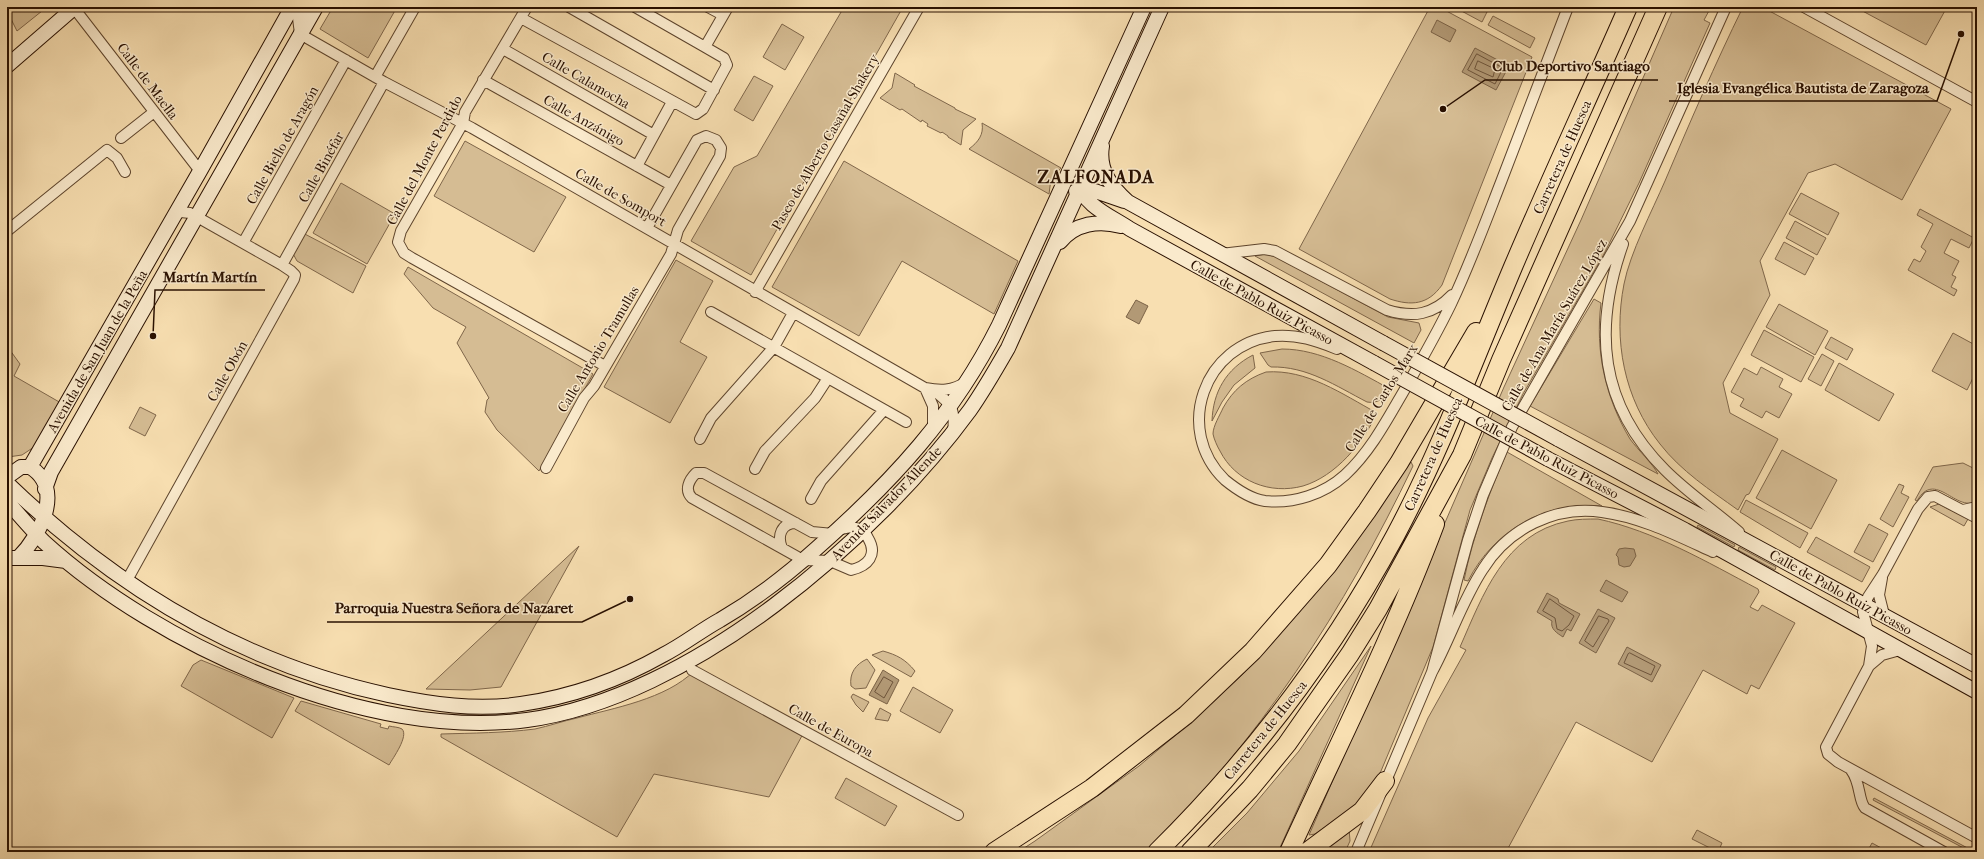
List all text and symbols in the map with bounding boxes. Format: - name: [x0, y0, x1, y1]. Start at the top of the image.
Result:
- street label: Calle de Maella: [113, 40, 182, 123]
- street label: Calle Calamocha: [539, 48, 633, 113]
- street label: Paseo de Alberto Casañal Shakery: [768, 51, 883, 233]
- callout: Club Deportivo Santiago: [1485, 53, 1658, 80]
- text: Club Deportivo Santiago: [1492, 57, 1650, 75]
- callout: Iglesia Evangélica Bautista de Zaragoza: [1669, 74, 1937, 101]
- text: Iglesia Evangélica Bautista de Zaragoza: [1677, 79, 1930, 97]
- street label: Calle Biello de Aragón: [243, 83, 322, 207]
- street label: Calle Anzánigo: [540, 91, 627, 150]
- street label: Calle del Monte Perdido: [383, 92, 466, 228]
- street label: Carretera de Huesca: [1530, 97, 1595, 217]
- street label: Calle Binéfar: [295, 129, 348, 206]
- street label: Calle de Somport: [572, 164, 669, 230]
- district label: ZALFONADA: [1037, 167, 1155, 188]
- street label: Calle de Ana María Suárez López: [1498, 236, 1611, 415]
- street label: Calle de Pablo Ruiz Picasso: [1187, 256, 1336, 349]
- callout: Martín Martín: [155, 263, 265, 290]
- street label: Avenida de San Juan de la Peña: [43, 266, 151, 437]
- text: Martín Martín: [162, 268, 258, 286]
- street label: Calle Antonio Tramullas: [554, 283, 643, 416]
- street label: Calle Obón: [204, 338, 251, 405]
- street label: Calle de Carlos Marx: [1341, 340, 1422, 456]
- street label: Carretera de Huesca: [1401, 394, 1466, 514]
- street label: Calle de Pablo Ruiz Picasso: [1472, 412, 1622, 503]
- street label: Avenida Salvador Allende: [827, 443, 945, 565]
- street label: Calle de Pablo Ruiz Picasso: [1766, 546, 1915, 639]
- callout: Parroquia Nuestra Señora de Nazaret: [327, 595, 582, 622]
- text: Parroquia Nuestra Señora de Nazaret: [335, 599, 574, 617]
- street label: Carretera de Huesca: [1220, 677, 1311, 783]
- street label: Calle de Europa: [785, 700, 877, 761]

